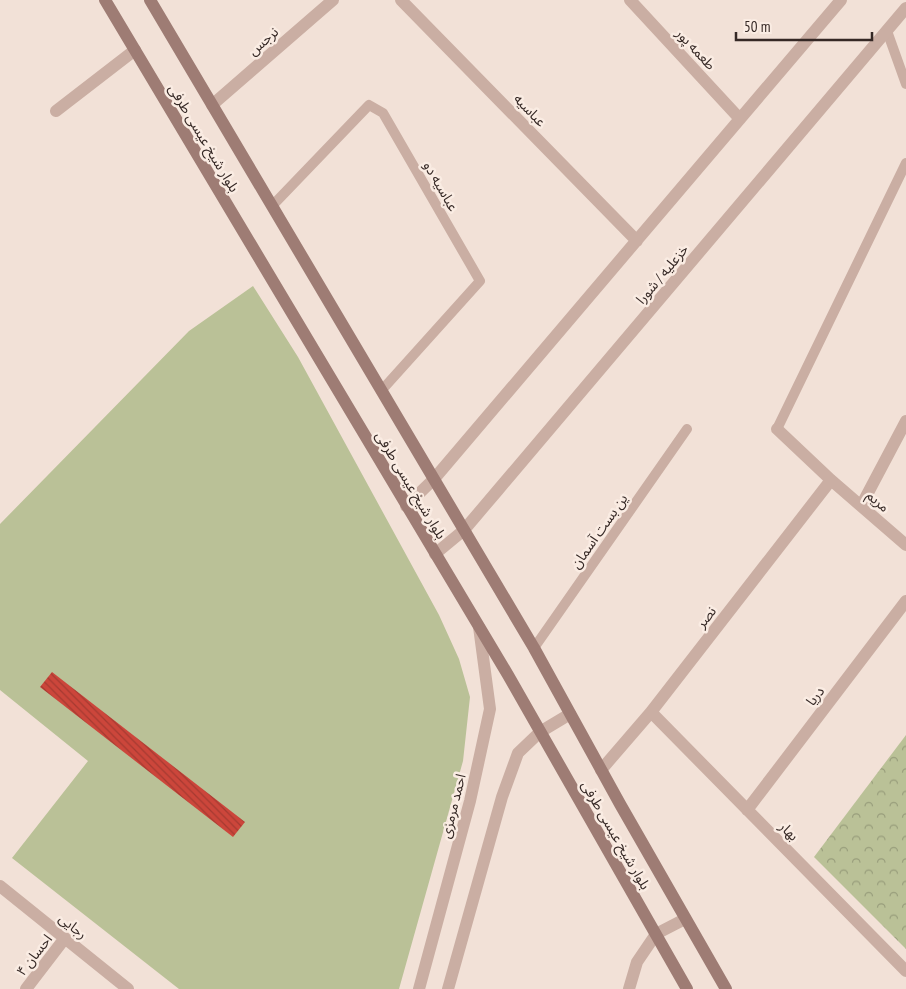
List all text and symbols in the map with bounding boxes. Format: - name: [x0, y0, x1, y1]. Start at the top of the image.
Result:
- scale bar: [736, 10, 872, 42]
- text: 50 m: [744, 17, 770, 36]
- street label: نرجس: [244, 23, 282, 59]
- street label: طعمه پور: [671, 24, 720, 74]
- street label: بلوار شیخ عیسی طرفی: [163, 81, 243, 197]
- street label: عباسیه: [510, 90, 550, 130]
- street label: عباسیه دو: [419, 158, 463, 214]
- street label: خزعلیه / شورا: [632, 240, 692, 308]
- street label: بلوار شیخ عیسی طرفی: [370, 428, 450, 544]
- street label: مریم: [862, 486, 893, 517]
- street label: ین بست آسمان: [567, 490, 631, 572]
- street label: نصر: [691, 602, 720, 632]
- street label: دریا: [802, 682, 828, 709]
- street label: احمد مرمزی: [436, 772, 470, 840]
- street label: بلوار شیخ عیسی طرفی: [576, 777, 655, 894]
- street label: بهار: [775, 817, 803, 845]
- street label: رجایی: [55, 909, 91, 943]
- street label: احسان ۴: [12, 930, 56, 980]

